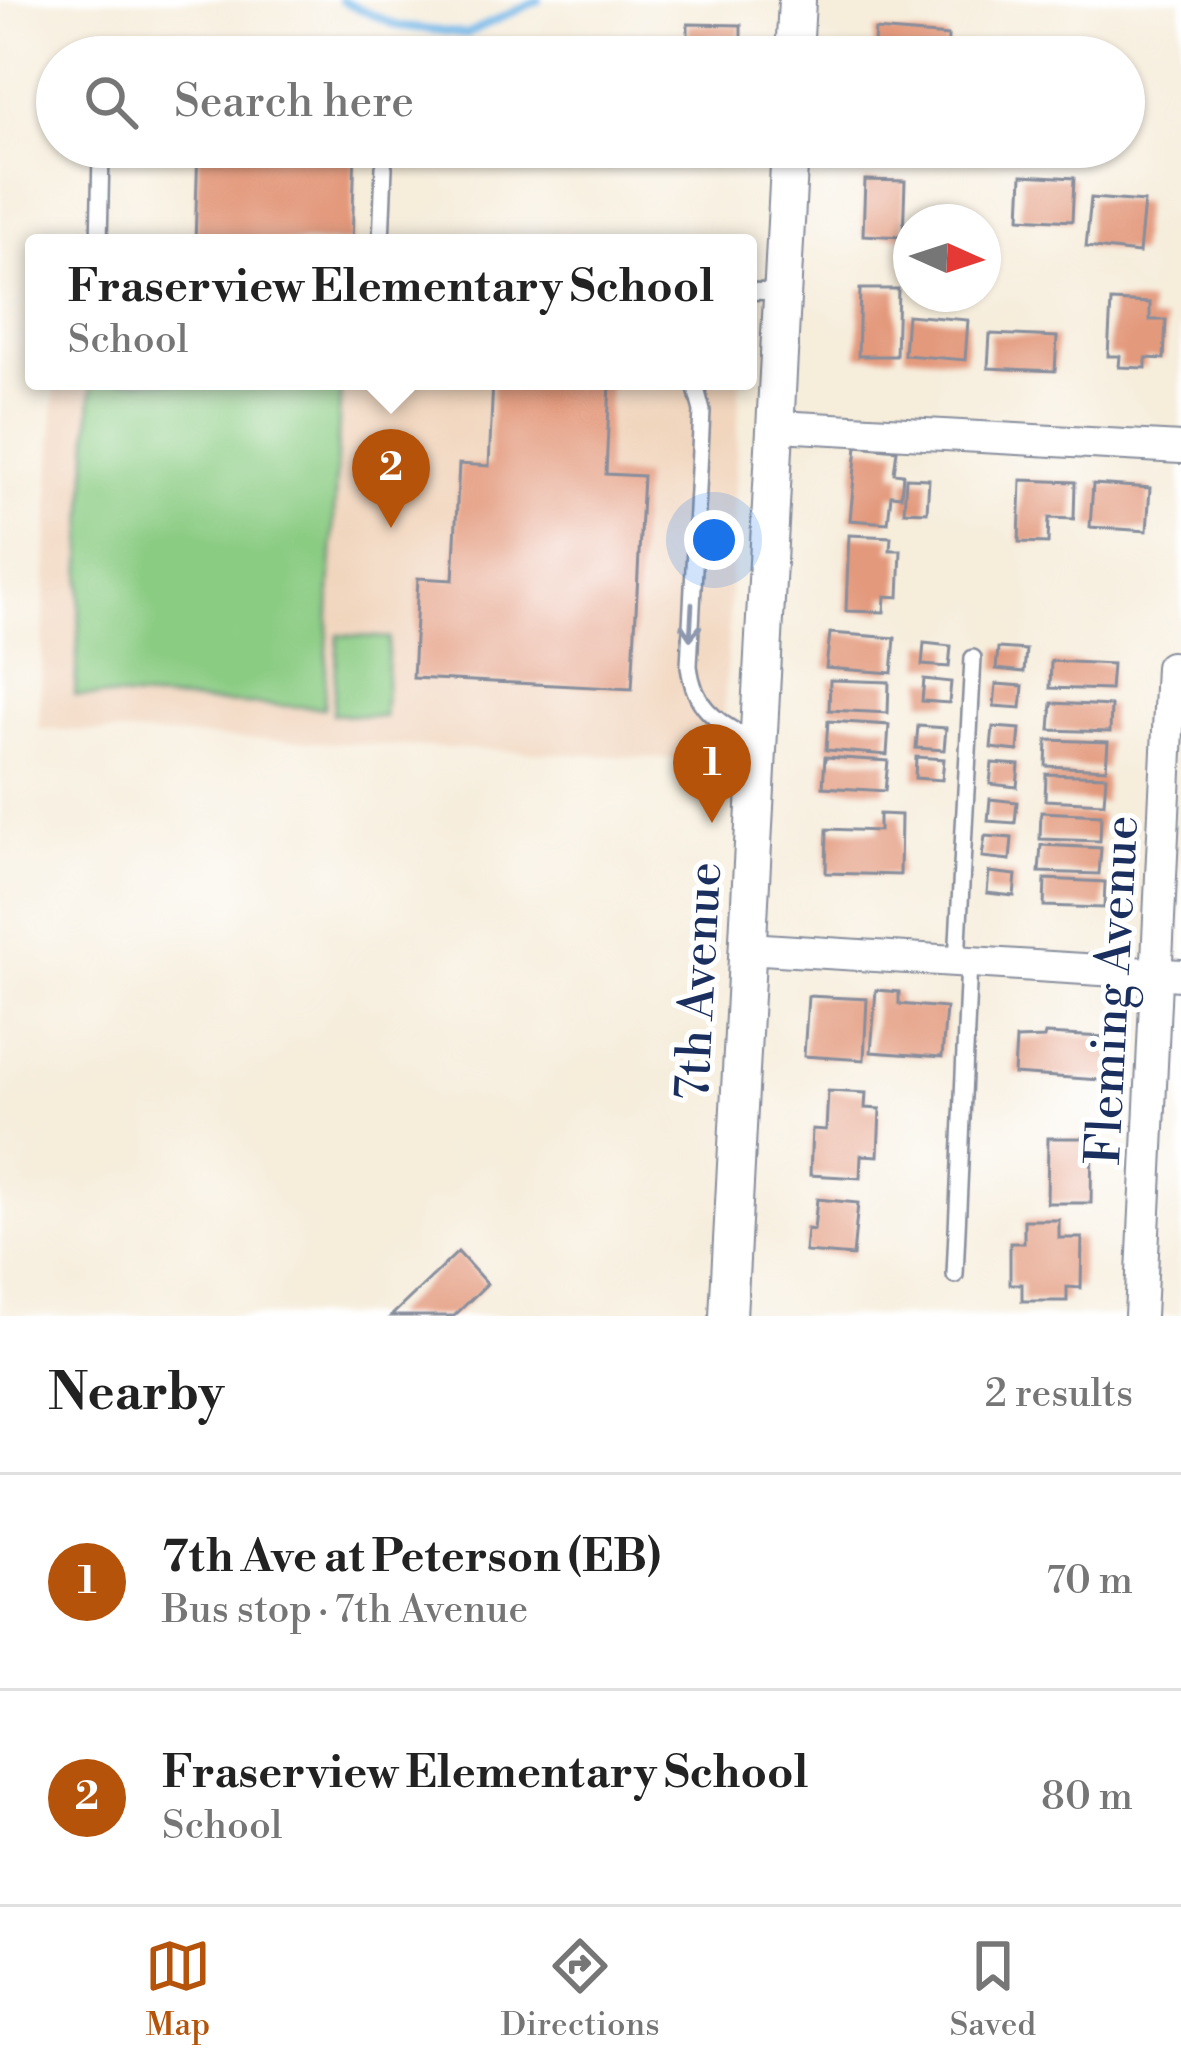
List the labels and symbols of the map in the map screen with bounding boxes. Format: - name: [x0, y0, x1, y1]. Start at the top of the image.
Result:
- north arrow: [893, 204, 1001, 312]
- pin: 2: [352, 429, 430, 528]
- your location: [684, 510, 744, 570]
- one-way arrow: [679, 602, 702, 641]
- pin: 1: [673, 724, 751, 823]
- street label: Fleming Avenue: [1075, 814, 1153, 1166]
- street label: 7th Avenue: [664, 861, 736, 1102]

